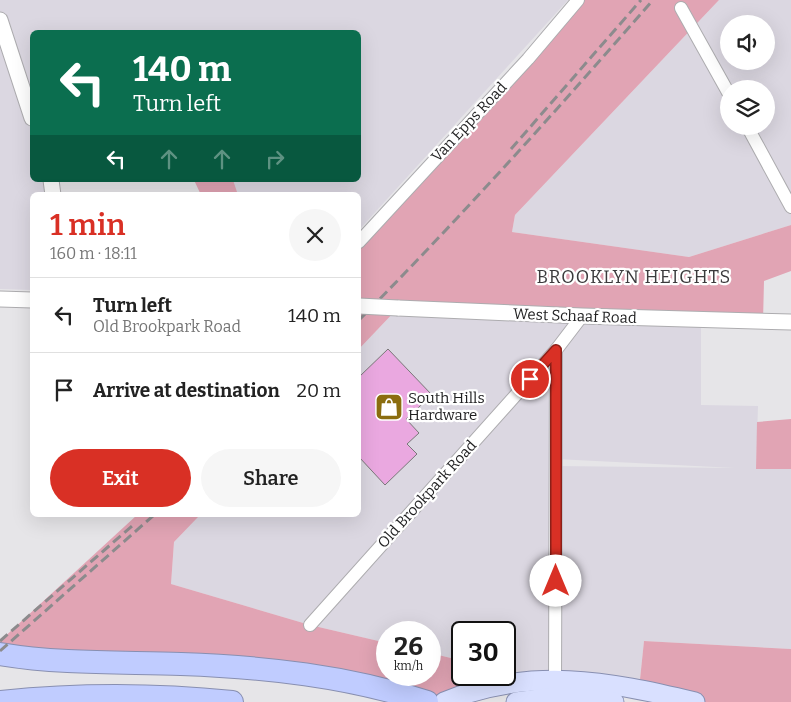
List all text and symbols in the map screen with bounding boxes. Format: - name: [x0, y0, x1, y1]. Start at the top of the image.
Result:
- map controls: [720, 15, 775, 135]
- button: sound: [720, 15, 775, 70]
- text: 140 m: [133, 48, 231, 90]
- icon: left: [50, 50, 115, 115]
- street label: Van Epps Road: [428, 78, 511, 166]
- button: layers: [720, 80, 775, 135]
- text: Turn left: [133, 90, 221, 117]
- icon: left: [102, 145, 130, 173]
- icon: ahead: [155, 145, 183, 173]
- icon: ahead: [208, 145, 236, 173]
- icon: right: [261, 145, 289, 173]
- text: 1 min: [50, 207, 125, 243]
- button: close: [289, 209, 341, 261]
- text: 160 m · 18:11: [50, 244, 137, 263]
- district label: BROOKLYN HEIGHTS: [537, 266, 731, 288]
- text: Turn left: [93, 294, 172, 317]
- icon: left: [50, 301, 78, 329]
- text: 140 m: [288, 304, 341, 327]
- street label: West Schaaf Road: [513, 305, 637, 327]
- text: Old Brookpark Road: [93, 317, 241, 336]
- pin: [509, 358, 551, 400]
- icon: arrive: [516, 365, 544, 393]
- icon: arrive: [50, 376, 78, 404]
- text: Arrive at destination: [93, 379, 280, 402]
- text: 20 m: [297, 379, 341, 402]
- place label: South Hills Hardware: [408, 389, 485, 424]
- shop icon: South Hills Hardware: [374, 392, 404, 422]
- street label: Old Brookpark Road: [374, 436, 480, 552]
- button: Exit: [50, 449, 191, 507]
- button: Share: [201, 449, 341, 507]
- position arrow: [529, 554, 581, 606]
- speed limit sign: 30: [451, 621, 516, 686]
- text: 26: [394, 632, 423, 662]
- text: km/h: [394, 659, 423, 673]

